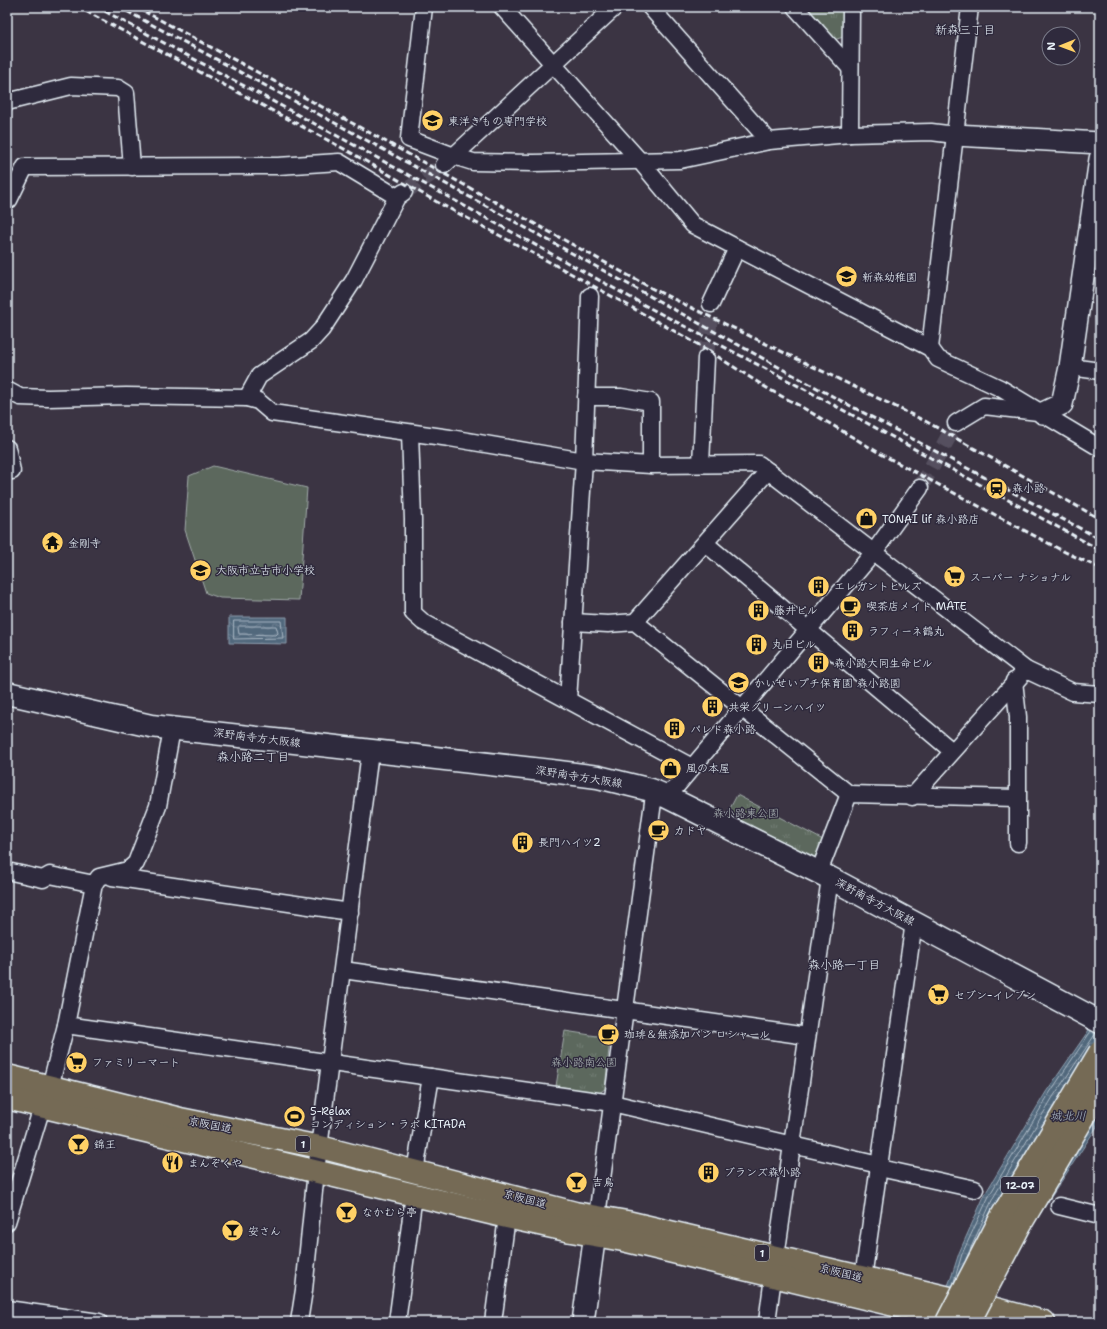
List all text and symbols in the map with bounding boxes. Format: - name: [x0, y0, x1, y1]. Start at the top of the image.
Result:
- district label: 新森三丁目: [935, 22, 995, 38]
- north arrow: [1041, 26, 1081, 66]
- text: N: [1044, 41, 1059, 51]
- school or university icon: 東洋きもの専門学校: [420, 108, 446, 134]
- place label: 東洋きもの専門学校: [448, 114, 547, 129]
- school or university icon: 新森幼稚園: [833, 264, 859, 290]
- place label: 新森幼稚園: [862, 270, 917, 285]
- station icon: 森小路: [984, 475, 1010, 501]
- place label: 森小路: [1012, 481, 1045, 496]
- shop icon: TONAI lif 森小路店: [854, 506, 880, 532]
- place label: TONAI lif 森小路店: [882, 512, 980, 527]
- temple icon: 金剛寺: [39, 530, 65, 556]
- place label: 金剛寺: [68, 536, 101, 551]
- school or university icon: 大阪市立古市小学校: [188, 557, 214, 583]
- place label: 大阪市立古市小学校: [216, 563, 315, 578]
- supermarket icon: スーパー ナショナル: [941, 564, 967, 590]
- place label: スーパー ナショナル: [970, 570, 1071, 585]
- building icon: エレガントヒルズ: [806, 573, 832, 599]
- place label: エレガントヒルズ: [834, 579, 922, 594]
- cafe icon: 喫茶店メイト MATE: [837, 593, 863, 619]
- building icon: 藤井ビル: [746, 597, 772, 623]
- place label: 喫茶店メイト MATE: [866, 599, 967, 614]
- place label: 藤井ビル: [774, 603, 818, 618]
- building icon: ラフィーネ鶴丸: [840, 618, 866, 644]
- place label: ラフィーネ鶴丸: [868, 624, 945, 639]
- building icon: 丸日ビル: [743, 631, 769, 657]
- place label: 丸日ビル: [772, 637, 816, 652]
- building icon: 森小路大同生命ビル: [806, 650, 832, 676]
- place label: 森小路大同生命ビル: [834, 656, 933, 671]
- school or university icon: かいせいプチ保育園 森小路園: [725, 670, 751, 696]
- place label: かいせいプチ保育園 森小路園: [754, 676, 901, 691]
- building icon: 共栄グリーンハイツ: [700, 694, 726, 720]
- place label: 共栄グリーンハイツ: [728, 700, 826, 715]
- building icon: パレド森小路: [662, 716, 688, 742]
- place label: パレド森小路: [690, 722, 756, 737]
- street label: 深野南寺方大阪線: [212, 725, 302, 751]
- district label: 森小路二丁目: [217, 749, 289, 765]
- shop icon: 風の本屋: [658, 755, 684, 781]
- place label: 風の本屋: [686, 761, 730, 776]
- street label: 深野南寺方大阪線: [534, 763, 624, 791]
- park label: 森小路東公園: [713, 806, 779, 821]
- cafe icon: カドヤ: [646, 817, 672, 843]
- place label: カドヤ: [674, 823, 707, 838]
- building icon: 長門ハイツ2: [510, 829, 536, 855]
- place label: 長門ハイツ2: [538, 835, 601, 850]
- street label: 深野南寺方大阪線: [833, 875, 917, 929]
- district label: 森小路一丁目: [808, 957, 880, 973]
- supermarket icon: セブン-イレブン: [926, 982, 952, 1008]
- place label: セブン-イレブン: [954, 988, 1036, 1003]
- cafe icon: 珈琲＆無添加パン ロシャール: [595, 1021, 621, 1047]
- place label: 珈琲＆無添加パン ロシャール: [624, 1027, 770, 1042]
- supermarket icon: ファミリーマート: [64, 1049, 90, 1075]
- place label: ファミリーマート: [92, 1055, 180, 1070]
- park label: 森小路南公園: [551, 1055, 617, 1070]
- sports icon: 5-Relax コンディション・ラボ KITADA: [282, 1104, 308, 1130]
- place label: 5-Relax コンディション・ラボ KITADA: [310, 1104, 466, 1132]
- water label: 城北川: [1050, 1108, 1086, 1124]
- street label: 京阪国道: [187, 1113, 233, 1137]
- bar icon: 錦王: [65, 1131, 91, 1157]
- road number: 1: [296, 1136, 310, 1152]
- place label: 錦王: [94, 1137, 116, 1152]
- restaurant icon: まんぞくや: [159, 1150, 185, 1176]
- place label: まんぞくや: [188, 1156, 242, 1171]
- building icon: ブランズ森小路: [695, 1159, 721, 1185]
- place label: ブランズ森小路: [724, 1165, 801, 1180]
- bar icon: 吉鳥: [563, 1169, 589, 1195]
- place label: 吉鳥: [592, 1175, 614, 1190]
- road number: 12-07: [1001, 1177, 1039, 1193]
- street label: 京阪国道: [502, 1186, 548, 1212]
- bar icon: なかむら亭: [333, 1199, 359, 1225]
- place label: なかむら亭: [362, 1205, 417, 1220]
- bar icon: 安さん: [219, 1218, 245, 1244]
- place label: 安さん: [248, 1224, 281, 1239]
- road number: 1: [755, 1245, 769, 1261]
- street label: 京阪国道: [818, 1260, 864, 1286]

